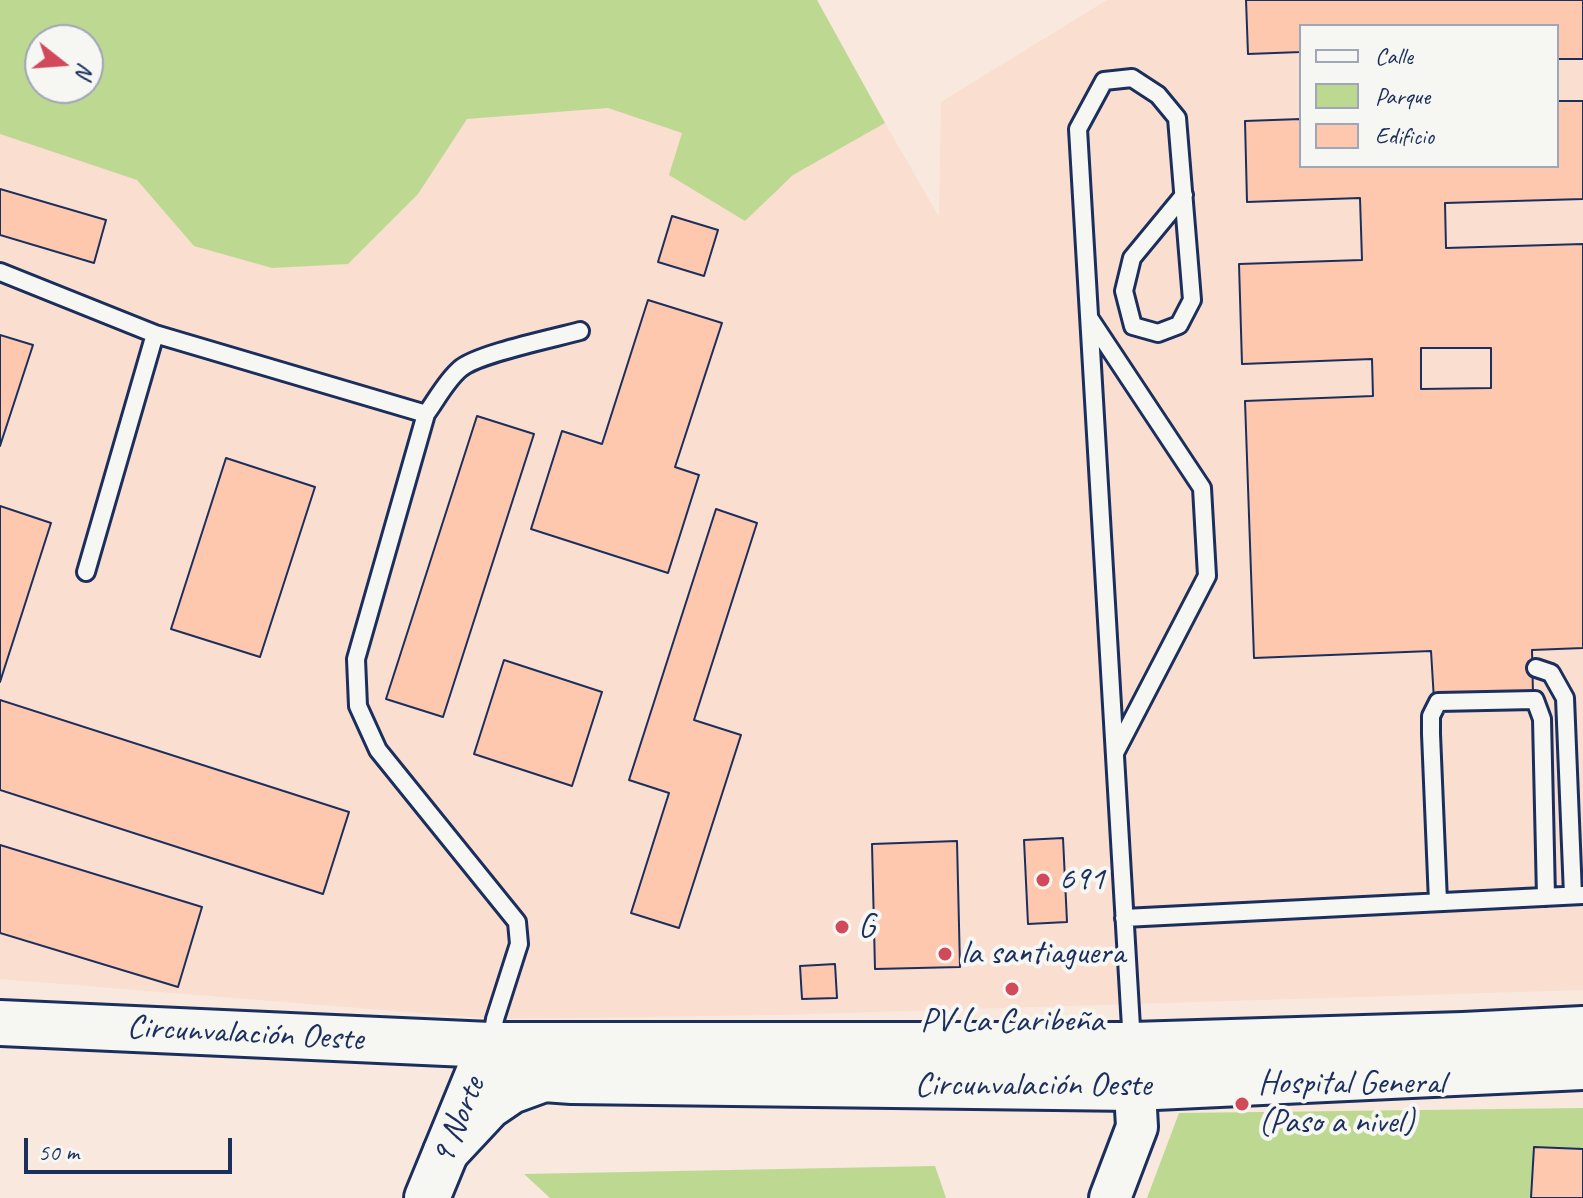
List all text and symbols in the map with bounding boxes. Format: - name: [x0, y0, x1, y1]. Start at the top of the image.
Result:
- north arrow: [24, 24, 104, 104]
- legend: [1299, 24, 1559, 168]
- text: Calle: [1375, 41, 1413, 71]
- text: N: [70, 60, 100, 81]
- text: Parque: [1375, 81, 1430, 111]
- text: Edificio: [1375, 121, 1434, 151]
- place label: 691: [1059, 860, 1105, 900]
- marker: 691: [1034, 871, 1052, 889]
- place label: G: [858, 907, 875, 947]
- marker: G: [833, 918, 851, 936]
- place label: la santiaguera: [961, 934, 1125, 974]
- marker: la santiaguera: [936, 945, 954, 963]
- marker: PV La Caribeña: [1003, 980, 1021, 998]
- place label: PV La Caribeña: [920, 1002, 1104, 1042]
- street label: Circunvalación Oeste: [126, 1007, 364, 1061]
- place label: Hospital General (Paso a nivel): [1258, 1064, 1445, 1144]
- street label: Circunvalación Oeste: [915, 1066, 1151, 1106]
- street label: 9 Norte: [423, 1071, 495, 1171]
- marker: Hospital General (Paso a nivel): [1233, 1095, 1251, 1113]
- scale bar: [28, 1122, 236, 1172]
- text: 50 m: [38, 1137, 79, 1167]

